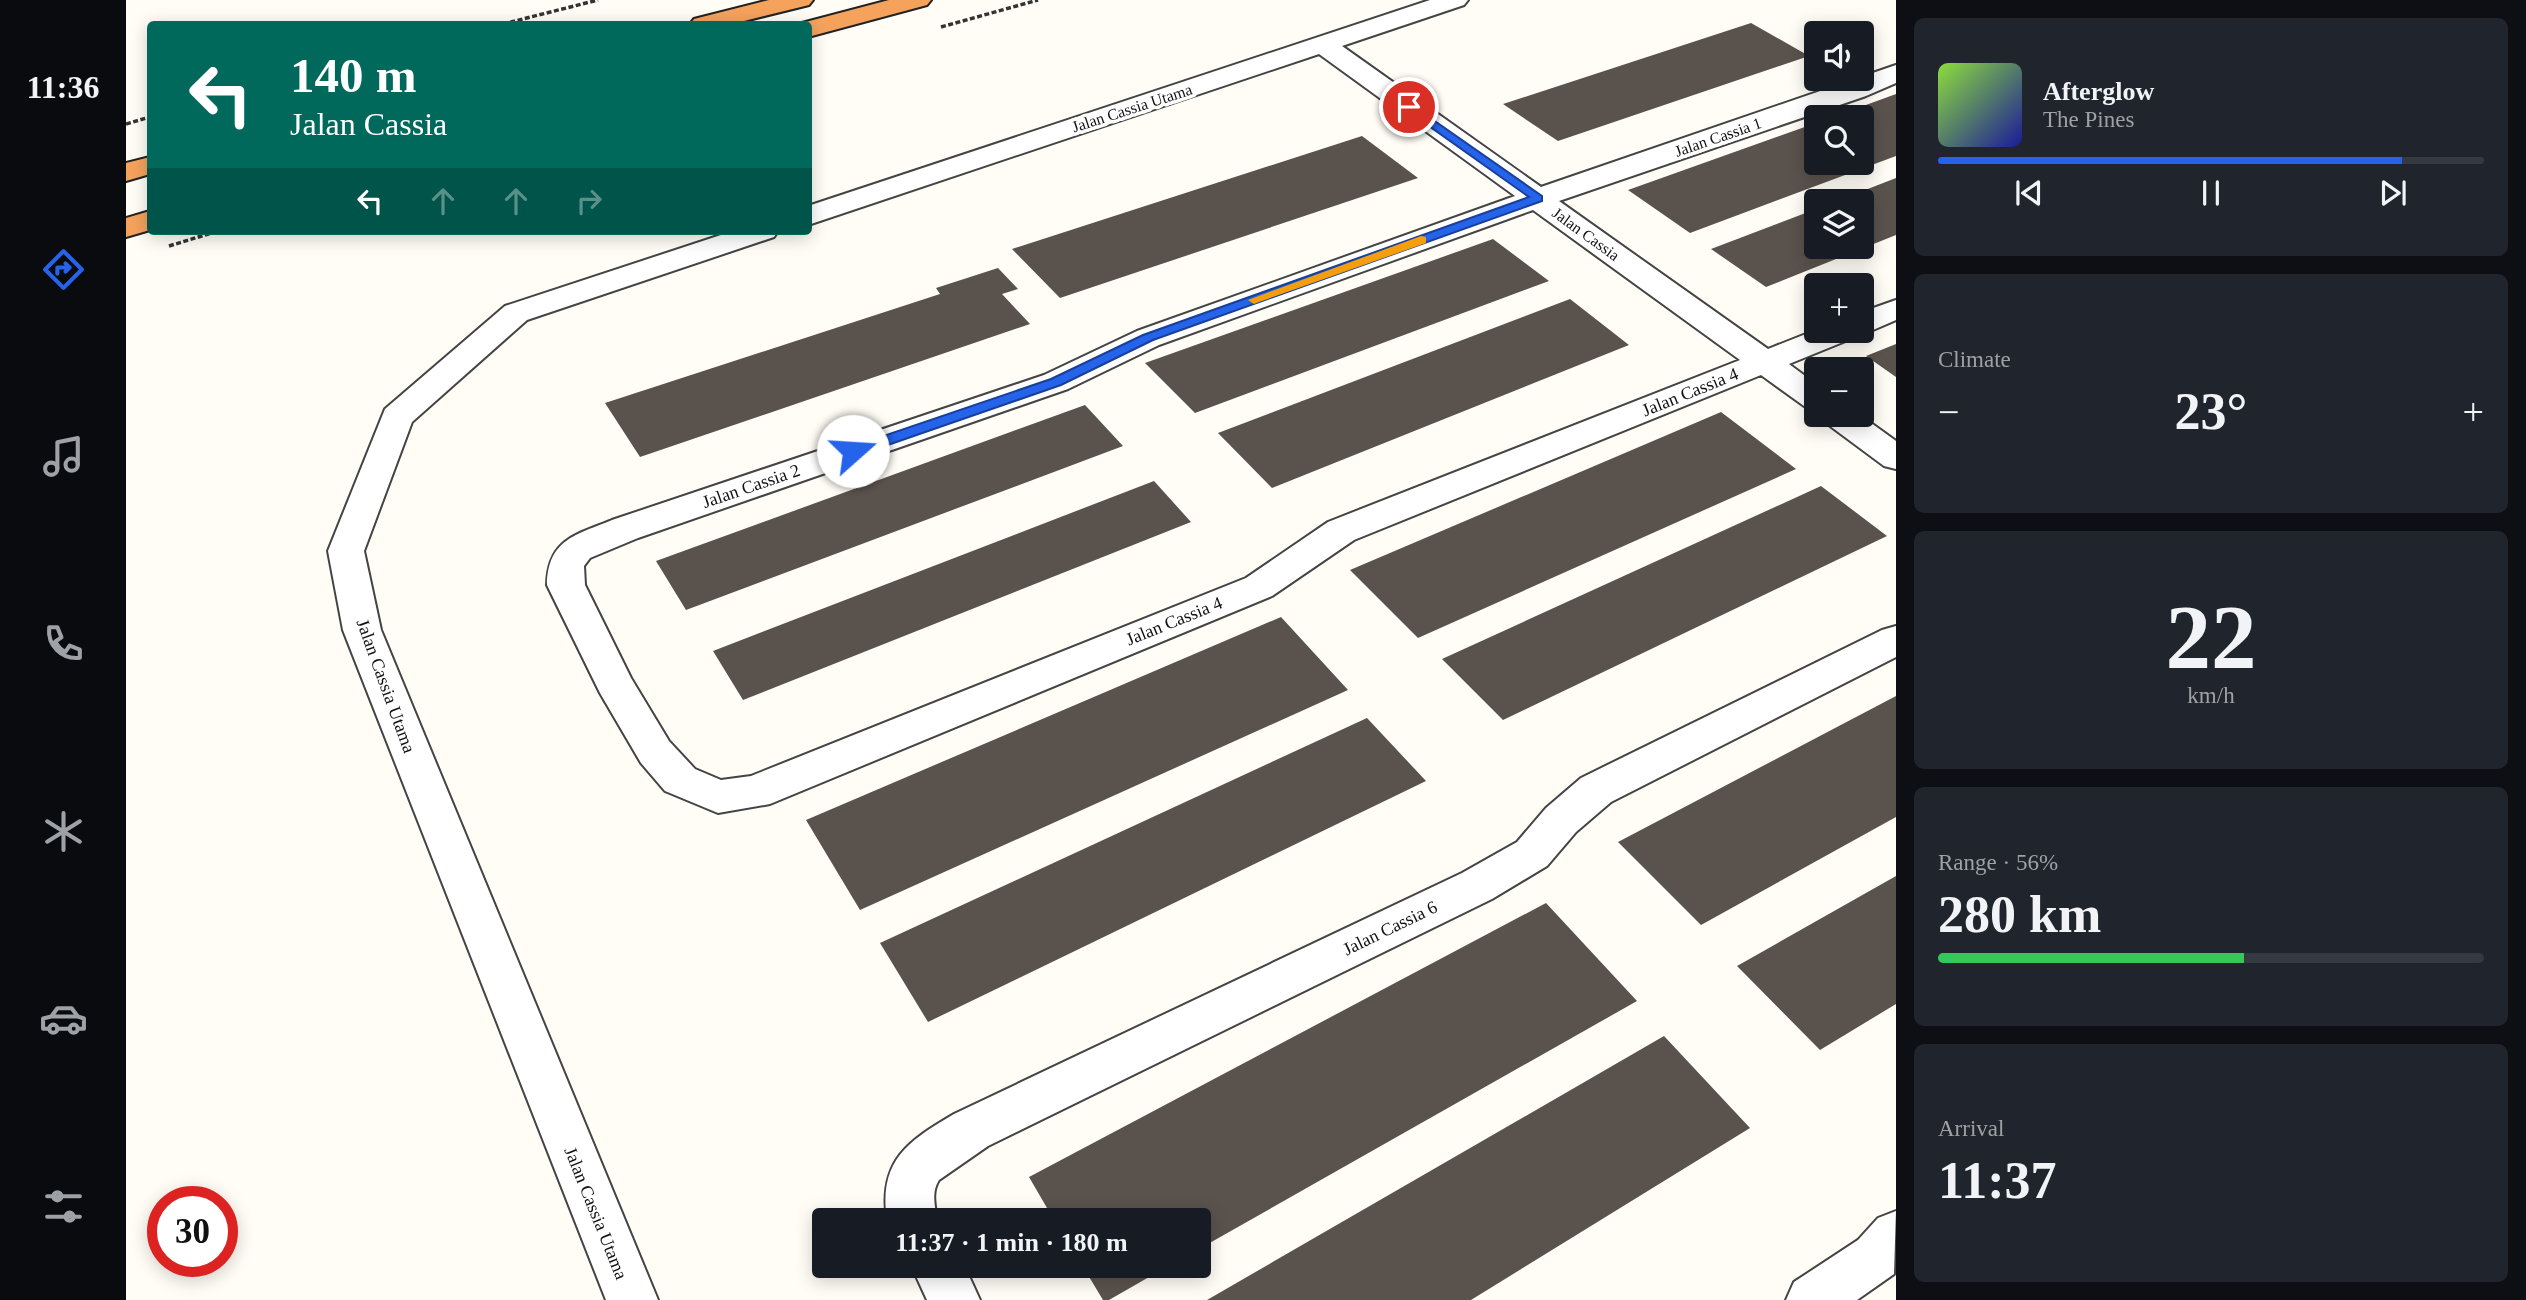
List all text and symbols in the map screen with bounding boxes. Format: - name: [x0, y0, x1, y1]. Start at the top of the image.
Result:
- map controls: [1804, 21, 1874, 427]
- button: sound: [1804, 21, 1874, 91]
- text: 140 m: [290, 48, 417, 103]
- icon: left: [175, 49, 266, 140]
- text: 11:36: [27, 69, 99, 105]
- pin: [1379, 77, 1439, 137]
- text: Afterglow: [2043, 77, 2154, 106]
- street label: Jalan Cassia Utama: [1070, 81, 1194, 135]
- icon: arrive: [1390, 88, 1428, 126]
- button: search: [1804, 105, 1874, 175]
- text: Jalan Cassia: [290, 106, 447, 142]
- text: The Pines: [2043, 107, 2134, 132]
- street label: Jalan Cassia 1: [1672, 114, 1764, 160]
- icon: previous: [2010, 174, 2048, 212]
- icon: pause: [2192, 174, 2230, 212]
- icon: next: [2374, 174, 2412, 212]
- icon: left: [351, 182, 389, 220]
- icon: ahead: [424, 182, 462, 220]
- icon: ahead: [497, 182, 535, 220]
- icon: right: [570, 182, 608, 220]
- button: layers: [1804, 189, 1874, 259]
- street label: Jalan Cassia: [1549, 204, 1623, 264]
- icon: directions: [39, 245, 88, 294]
- button: +: [1804, 273, 1874, 343]
- text: Climate: [1938, 347, 2011, 372]
- button: −: [1804, 357, 1874, 427]
- street label: Jalan Cassia 4: [1639, 364, 1741, 420]
- text: 23°: [2175, 383, 2247, 440]
- text: −: [1938, 391, 1959, 433]
- text: +: [2463, 391, 2484, 433]
- position arrow: [816, 414, 890, 488]
- icon: music: [39, 432, 88, 481]
- street label: Jalan Cassia 2: [700, 460, 802, 512]
- text: 22: [2166, 587, 2257, 688]
- street label: Jalan Cassia 4: [1123, 593, 1225, 649]
- street label: Jalan Cassia Utama: [352, 616, 420, 756]
- icon: phone: [39, 619, 88, 668]
- text: km/h: [2187, 683, 2235, 708]
- icon: climate: [39, 807, 88, 856]
- text: Range · 56%: [1938, 850, 2058, 875]
- text: 280 km: [1938, 886, 2101, 943]
- street label: Jalan Cassia 6: [1340, 897, 1440, 959]
- icon: car: [39, 994, 88, 1043]
- text: Arrival: [1938, 1116, 2004, 1141]
- street label: Jalan Cassia Utama: [560, 1144, 632, 1282]
- text: 11:37: [1938, 1152, 2056, 1209]
- icon: filters: [39, 1182, 88, 1231]
- speed limit sign: 30: [147, 1186, 238, 1277]
- text: 11:37 · 1 min · 180 m: [895, 1228, 1128, 1257]

